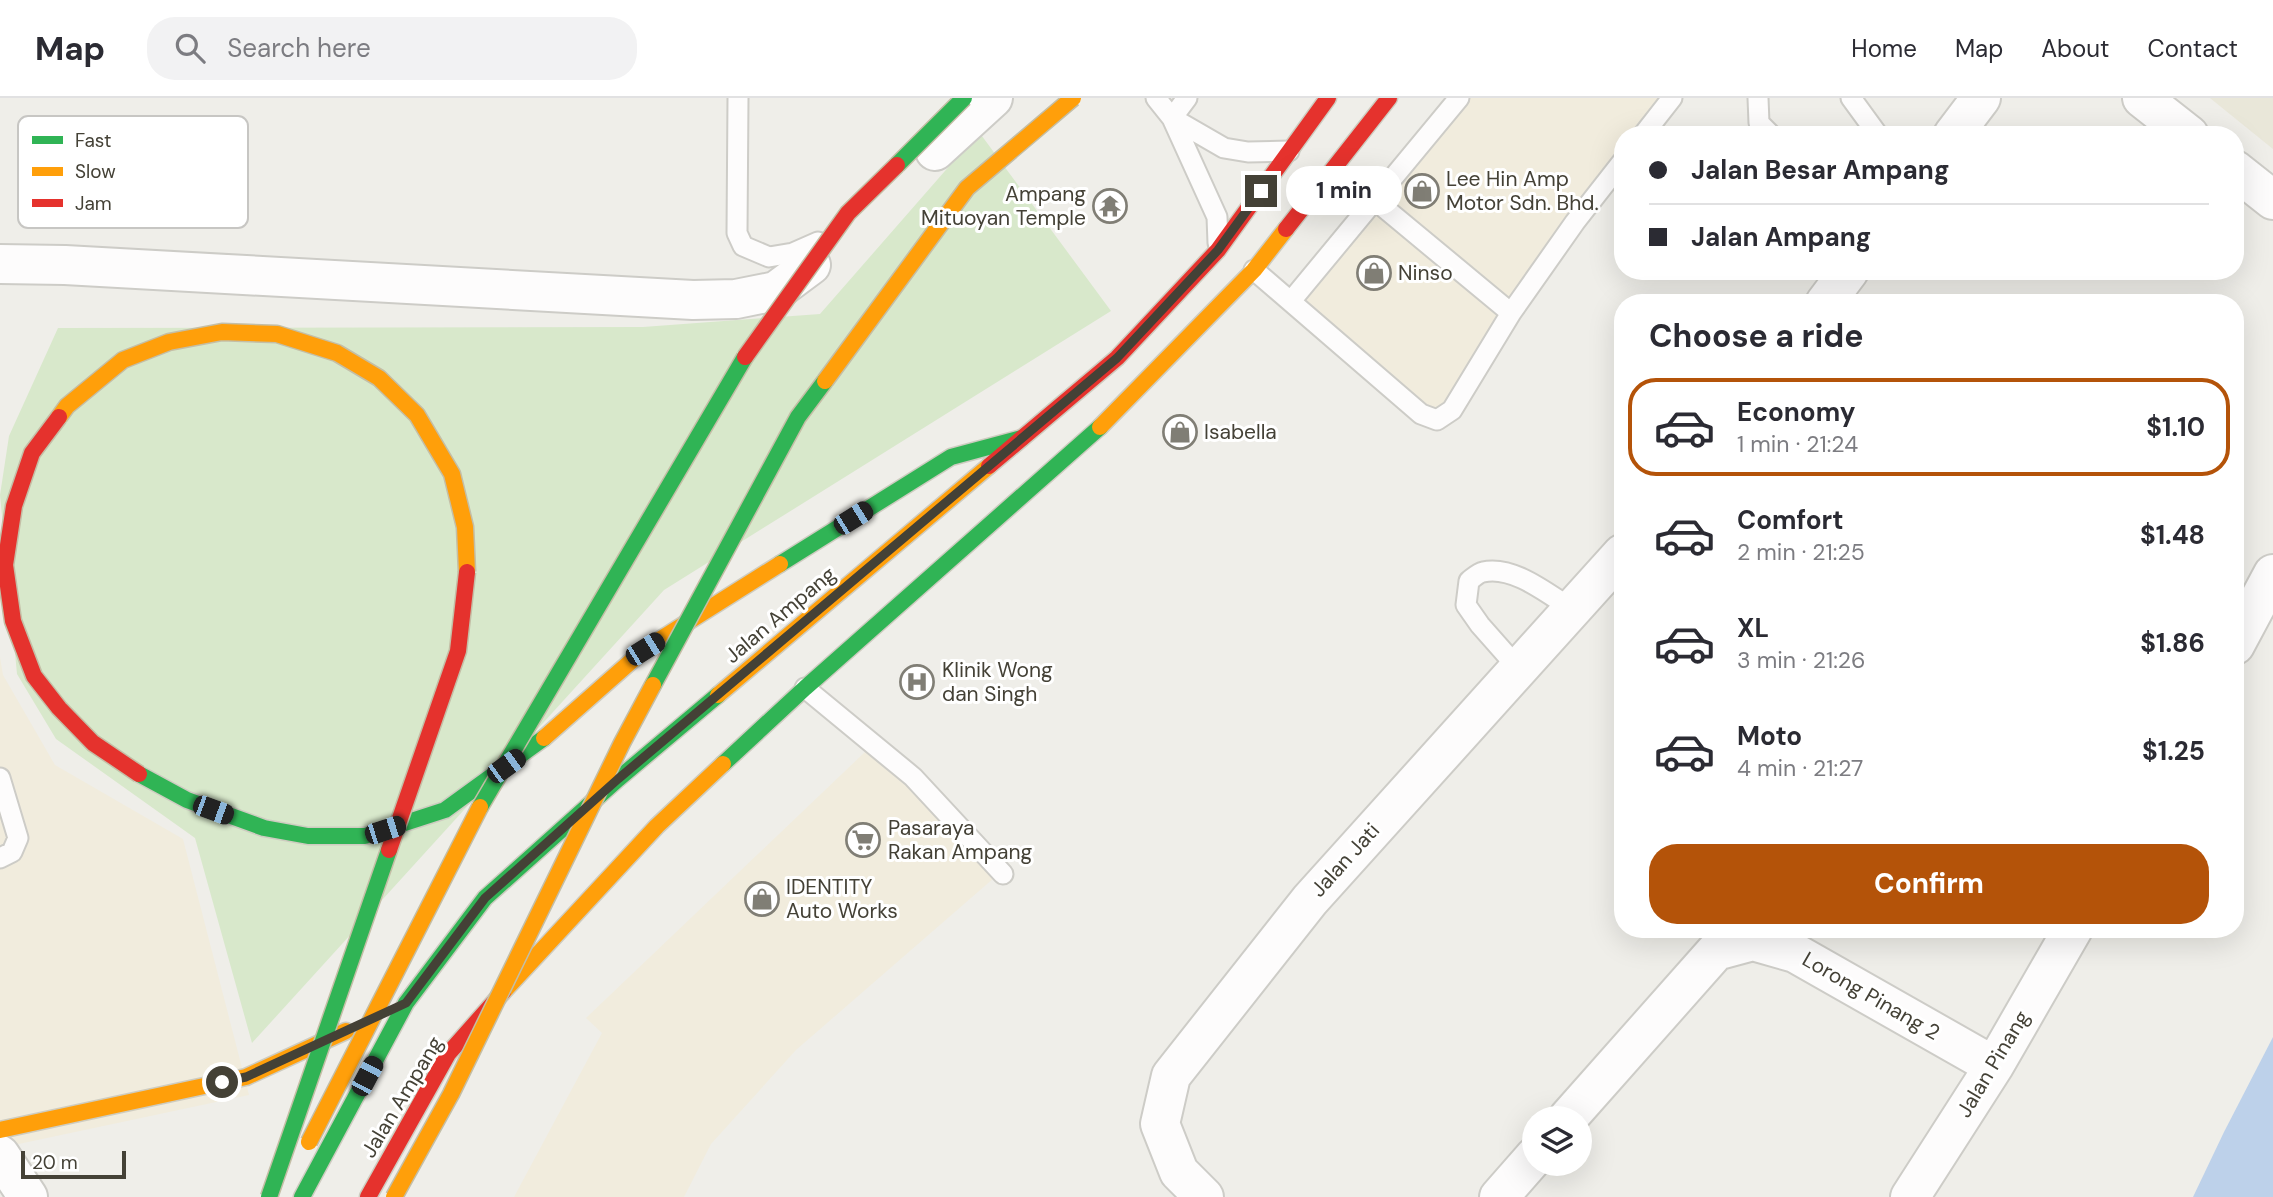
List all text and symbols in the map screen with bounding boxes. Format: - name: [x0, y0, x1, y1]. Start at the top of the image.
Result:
- search box: [147, 17, 637, 80]
- text: Map: [35, 27, 105, 70]
- icon: search: [171, 29, 209, 67]
- text: Search here: [227, 31, 371, 65]
- text: Home: [1851, 33, 1917, 64]
- text: Map: [1955, 33, 2003, 64]
- text: About: [2041, 33, 2110, 64]
- text: Contact: [2148, 33, 2238, 64]
- legend: [18, 116, 248, 228]
- text: Fast: [75, 128, 111, 153]
- text: Jalan Besar Ampang: [1691, 153, 1949, 187]
- text: Slow: [75, 159, 116, 184]
- place label: Lee Hin Amp Motor Sdn. Bhd.: [1446, 165, 1599, 217]
- callout: 1 min: [1286, 166, 1401, 216]
- shop icon: Lee Hin Amp Motor Sdn. Bhd.: [1403, 172, 1441, 210]
- route end: [1245, 175, 1277, 207]
- text: 1 min: [1316, 175, 1372, 205]
- place label: Ampang Mituoyan Temple: [921, 180, 1086, 232]
- temple icon: Ampang Mituoyan Temple: [1091, 187, 1129, 225]
- text: Jam: [75, 191, 112, 216]
- text: Jalan Ampang: [1691, 220, 1871, 254]
- shop icon: Ninso: [1355, 254, 1393, 292]
- place label: Ninso: [1398, 259, 1453, 287]
- text: Choose a ride: [1649, 315, 1864, 357]
- text: Economy: [1737, 395, 1855, 429]
- icon: car: [1653, 396, 1716, 459]
- text: $1.10: [2146, 410, 2205, 444]
- shop icon: Isabella: [1161, 413, 1199, 451]
- place label: Isabella: [1204, 418, 1277, 446]
- text: 1 min · 21:24: [1737, 429, 1858, 459]
- car: [830, 498, 877, 538]
- text: Comfort: [1737, 503, 1843, 537]
- icon: car: [1653, 504, 1716, 567]
- text: $1.48: [2140, 518, 2205, 552]
- text: 2 min · 21:25: [1737, 537, 1865, 567]
- street label: Jalan Ampang: [719, 560, 842, 670]
- text: XL: [1737, 611, 1769, 645]
- icon: car: [1653, 612, 1716, 675]
- text: $1.86: [2140, 626, 2205, 660]
- car: [622, 629, 669, 669]
- text: 3 min · 21:26: [1737, 645, 1865, 675]
- place label: Klinik Wong dan Singh: [942, 656, 1053, 708]
- hospital icon: Klinik Wong dan Singh: [898, 663, 936, 701]
- text: Moto: [1737, 719, 1802, 753]
- icon: car: [1653, 720, 1716, 783]
- text: $1.25: [2142, 734, 2205, 768]
- car: [483, 745, 530, 787]
- text: 4 min · 21:27: [1737, 753, 1863, 783]
- car: [190, 793, 237, 827]
- car: [362, 814, 409, 846]
- place label: Pasaraya Rakan Ampang: [888, 814, 1032, 866]
- street label: Jalan Jati: [1304, 817, 1386, 903]
- supermarket icon: Pasaraya Rakan Ampang: [844, 821, 882, 859]
- button: Confirm: [1649, 844, 2209, 924]
- place label: IDENTITY Auto Works: [786, 873, 898, 925]
- shop icon: IDENTITY Auto Works: [743, 880, 781, 918]
- street label: Lorong Pinang 2: [1797, 945, 1945, 1047]
- street label: Jalan Pinang: [1950, 1005, 2036, 1123]
- street label: Jalan Ampang: [355, 1031, 449, 1163]
- car: [348, 1053, 387, 1099]
- route start: [206, 1066, 238, 1098]
- map controls: [1522, 1106, 1592, 1176]
- button: layers: [1522, 1106, 1592, 1176]
- scale bar: [21, 1148, 126, 1180]
- text: 20 m: [32, 1150, 78, 1175]

